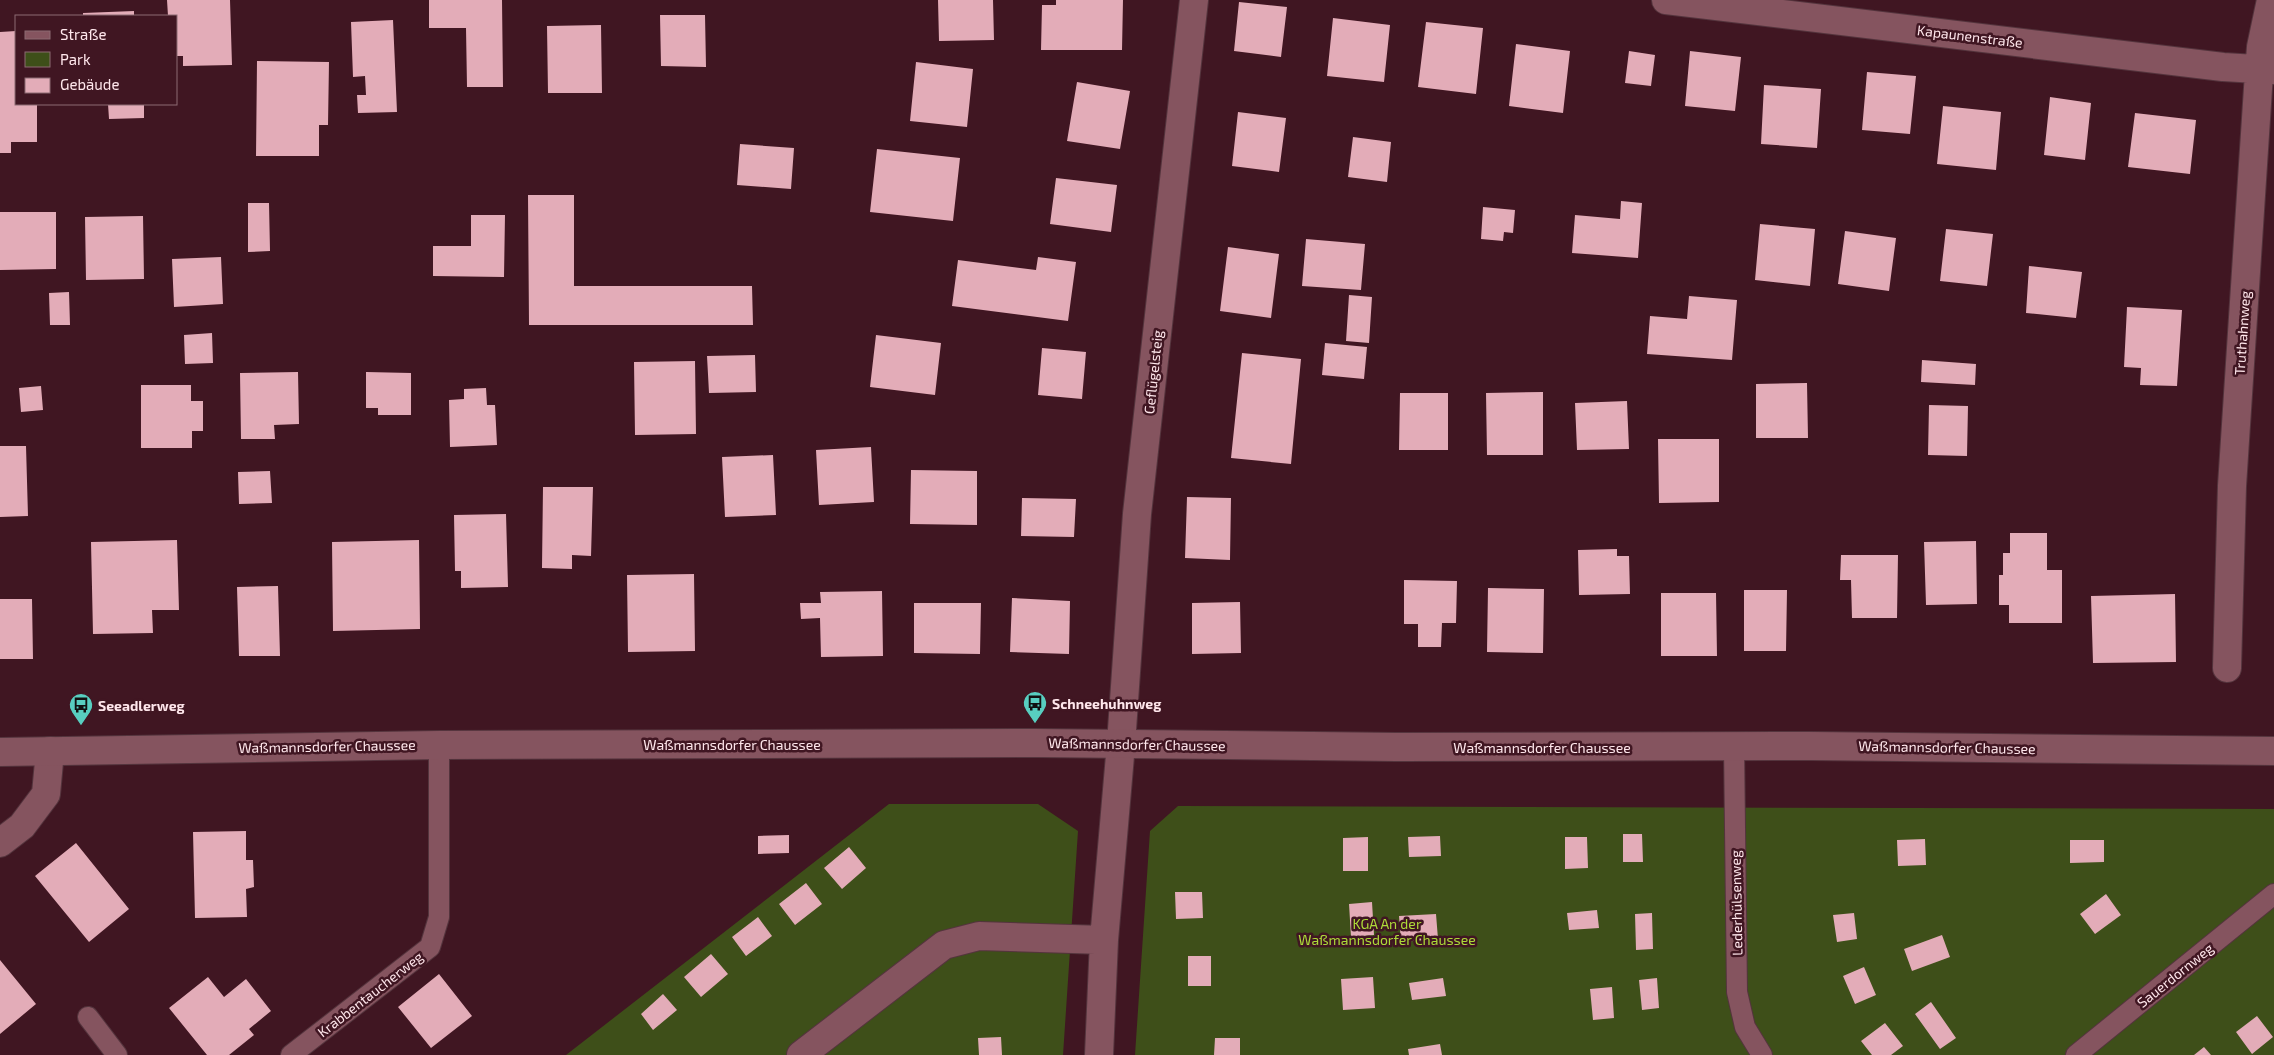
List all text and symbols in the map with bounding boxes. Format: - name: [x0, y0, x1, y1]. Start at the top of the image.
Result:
- legend: [15, 15, 178, 105]
- street label: Kapaunenstraße: [1916, 21, 2024, 51]
- text: Straße: [60, 25, 106, 43]
- text: Park: [60, 50, 91, 68]
- text: Gebäude: [60, 75, 119, 93]
- street label: Truthahnweg: [2231, 290, 2253, 376]
- street label: Geflügelsteig: [1140, 329, 1166, 415]
- bus stop icon: Schneehuhnweg: [1022, 690, 1048, 724]
- bus stop icon: Seeadlerweg: [68, 692, 94, 726]
- place label: Schneehuhnweg: [1052, 695, 1161, 712]
- place label: Seeadlerweg: [98, 697, 185, 714]
- street label: Waßmannsdorfer Chaussee: [1048, 734, 1226, 754]
- street label: Waßmannsdorfer Chaussee: [238, 736, 416, 756]
- street label: Waßmannsdorfer Chaussee: [643, 736, 821, 753]
- street label: Waßmannsdorfer Chaussee: [1858, 737, 2036, 757]
- street label: Waßmannsdorfer Chaussee: [1453, 739, 1631, 756]
- street label: Lederhülsenweg: [1727, 850, 1745, 956]
- park label: KGA An der Waßmannsdorfer Chaussee: [1298, 915, 1476, 948]
- street label: Sauerdornweg: [2133, 939, 2217, 1011]
- street label: Krabbentaucherweg: [314, 947, 426, 1040]

